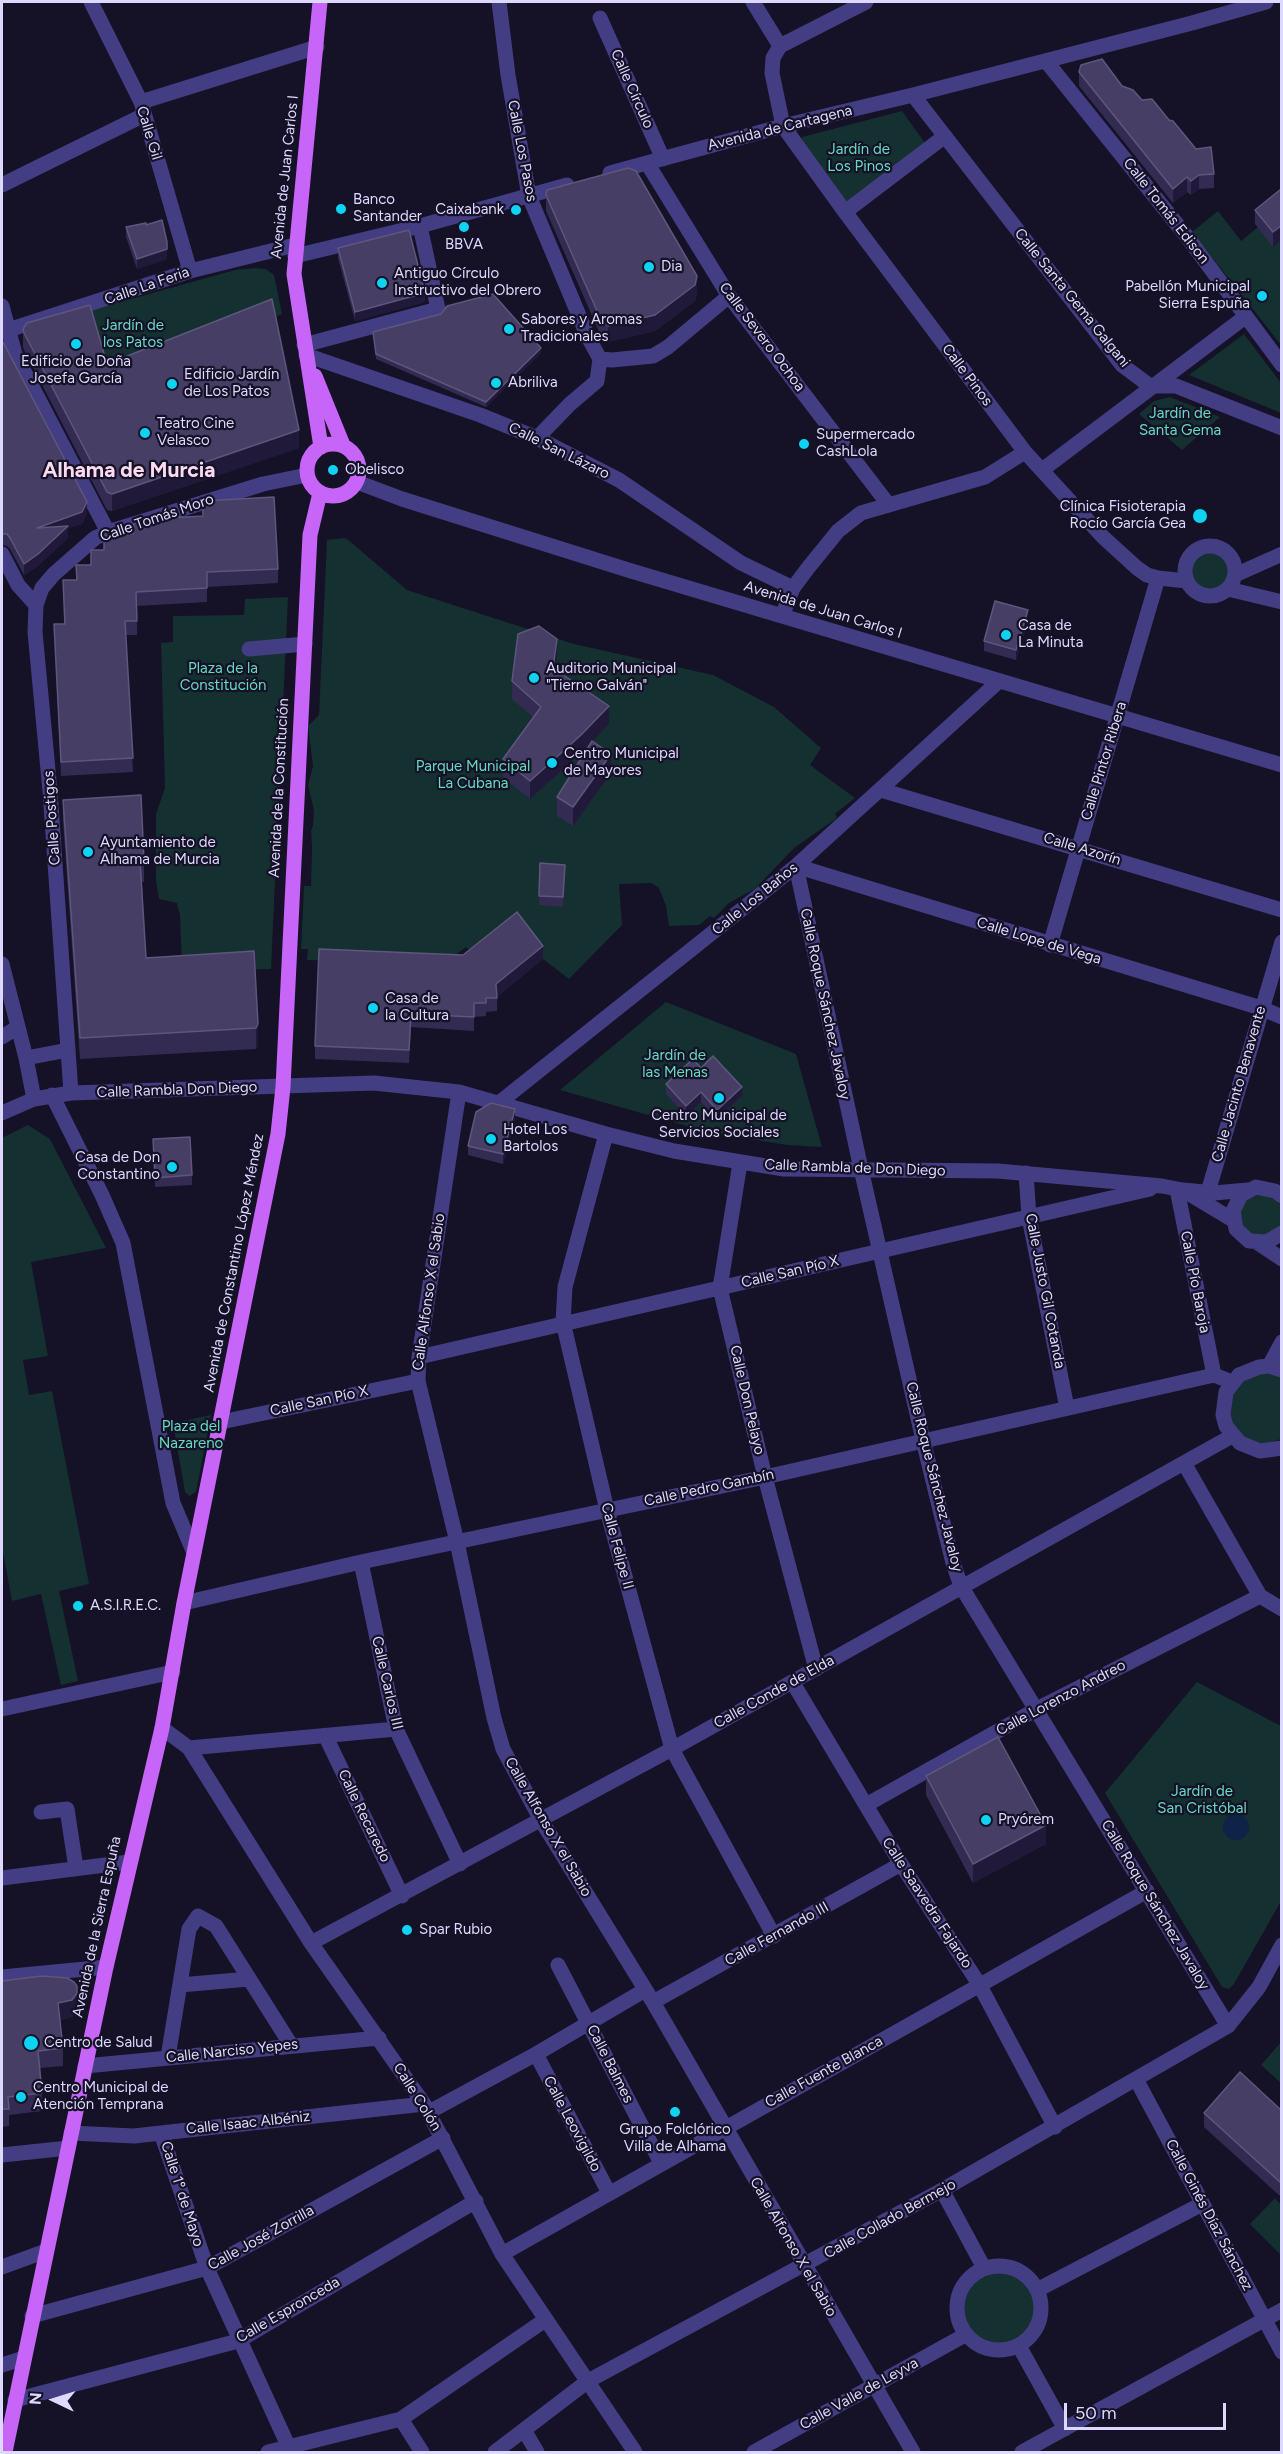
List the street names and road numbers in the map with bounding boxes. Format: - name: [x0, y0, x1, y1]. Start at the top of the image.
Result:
- street label: Calle Círculo: [607, 47, 657, 131]
- street label: Avenida de Juan Carlos I: [267, 94, 303, 260]
- street label: Calle Los Pasos: [503, 99, 541, 203]
- street label: Avenida de Cartagena: [706, 101, 854, 155]
- street label: Calle Gil: [132, 104, 166, 162]
- street label: Calle Tomás Edison: [1119, 155, 1213, 267]
- street label: Calle Santa Gema Galgani: [1010, 225, 1134, 371]
- street label: Calle La Feria: [102, 263, 192, 309]
- street label: Calle Severo Ochoa: [715, 279, 809, 395]
- street label: Calle Pinos: [938, 340, 996, 410]
- street label: Calle San Lázaro: [506, 419, 612, 483]
- street label: Calle Tomás Moro: [98, 490, 216, 546]
- street label: Avenida de Juan Carlos I: [742, 577, 904, 643]
- street label: Avenida de la Constitución: [265, 698, 293, 878]
- street label: Calle Pintor Ribera: [1077, 699, 1131, 823]
- street label: Calle Postigos: [40, 770, 64, 866]
- street label: Calle Azorín: [1041, 829, 1123, 869]
- street label: Calle Los Baños: [709, 859, 801, 939]
- street label: Calle Roque Sánchez Javaloy: [796, 907, 854, 1101]
- street label: Calle Lope de Vega: [975, 913, 1103, 969]
- street label: Calle Jacinto Benavente: [1208, 1004, 1270, 1164]
- street label: Calle Rambla Don Diego: [96, 1078, 258, 1102]
- street label: Avenida de Constantino López Méndez: [200, 1132, 268, 1394]
- street label: Calle Rambla de Don Diego: [764, 1156, 946, 1180]
- street label: Calle Alfonso X el Sabio: [409, 1212, 449, 1372]
- street label: Calle Justo Gil Cotanda: [1021, 1212, 1069, 1370]
- street label: Calle Pío Baroja: [1176, 1229, 1214, 1335]
- street label: Calle San Pío X: [739, 1252, 841, 1292]
- street label: Calle Don Pelayo: [726, 1343, 768, 1457]
- street label: Calle Roque Sánchez Javaloy: [902, 1380, 966, 1574]
- street label: Calle San Pío X: [268, 1382, 370, 1420]
- street label: Calle Pedro Gambín: [642, 1465, 776, 1511]
- street label: Calle Felipe II: [597, 1501, 637, 1591]
- street label: Calle Carlos III: [368, 1635, 406, 1731]
- street label: Calle Conde de Elda: [711, 1651, 837, 1733]
- street label: Calle Lorenzo Andreo: [993, 1656, 1129, 1740]
- street label: Calle Alfonso X el Sabio: [501, 1754, 595, 1900]
- street label: Calle Recaredo: [334, 1767, 394, 1865]
- street label: Calle Roque Sánchez Javaloy: [1097, 1817, 1213, 1993]
- street label: Calle Saavedra Fajardo: [878, 1834, 976, 1972]
- street label: Avenida de la Sierra Espuña: [69, 1835, 125, 2019]
- street label: Calle Fernando III: [722, 1898, 832, 1970]
- street label: Calle Balmes: [583, 2022, 637, 2106]
- street label: Calle Fuente Blanca: [762, 2032, 886, 2112]
- street label: Calle Narciso Yepes: [165, 2035, 299, 2067]
- street label: Calle Colón: [389, 2060, 445, 2134]
- street label: Calle Leovigildo: [539, 2073, 605, 2175]
- street label: Calle Isaac Albéniz: [185, 2108, 311, 2138]
- street label: Calle Ginés Díaz Sánchez: [1161, 2136, 1257, 2294]
- street label: Calle 1º de Mayo: [156, 2139, 208, 2249]
- street label: Calle Alfonso X el Sabio: [746, 2174, 840, 2320]
- street label: Calle Collado Bermejo: [821, 2175, 959, 2263]
- street label: Calle José Zorrilla: [205, 2201, 317, 2275]
- street label: Calle Espronceda: [233, 2273, 343, 2347]
- street label: Calle Valle de Leyva: [797, 2354, 921, 2434]

